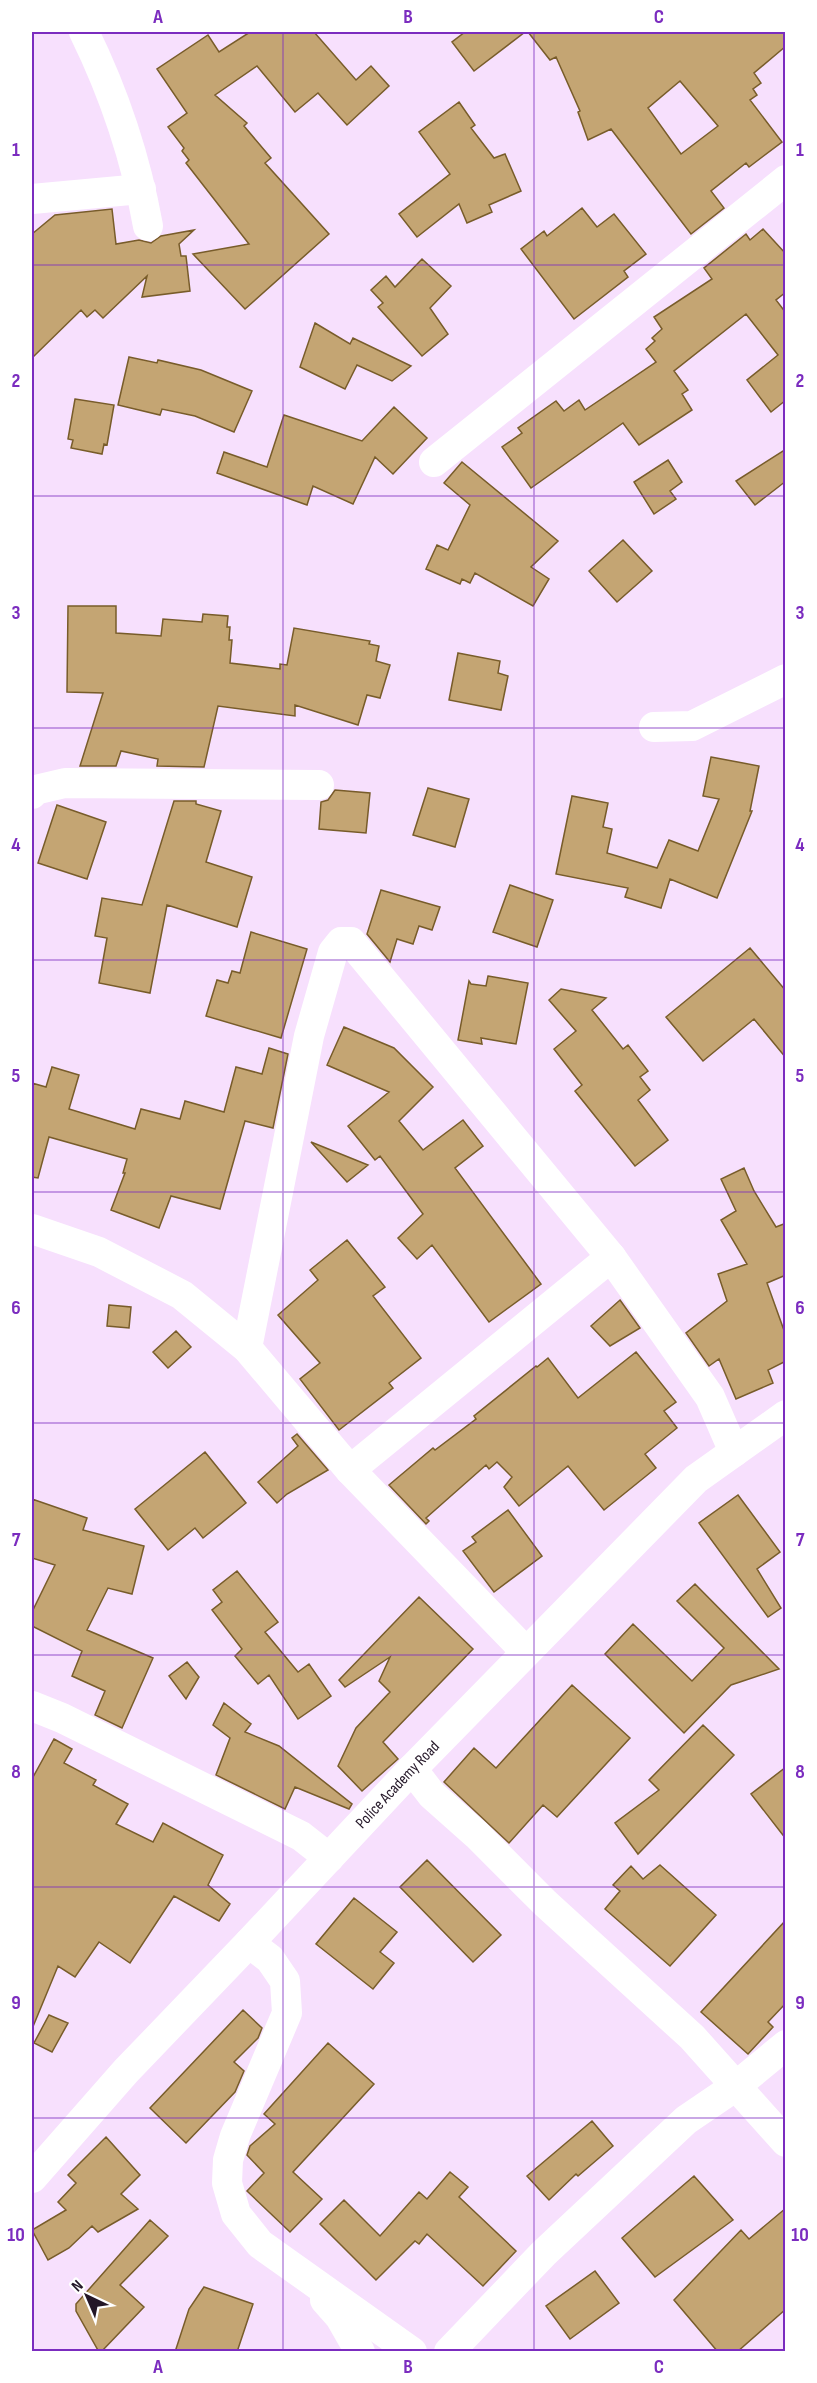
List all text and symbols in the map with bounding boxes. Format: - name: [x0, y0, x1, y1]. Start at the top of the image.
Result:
- text: A: [152, 5, 163, 29]
- text: B: [403, 5, 413, 29]
- text: C: [654, 5, 664, 29]
- text: 1: [12, 138, 20, 162]
- text: 1: [796, 138, 804, 162]
- text: 2: [12, 369, 20, 393]
- text: 2: [796, 369, 804, 393]
- text: 3: [12, 601, 21, 625]
- text: 3: [796, 601, 805, 625]
- text: 4: [11, 833, 21, 857]
- text: 4: [795, 833, 805, 857]
- text: 5: [12, 1064, 21, 1088]
- text: 5: [796, 1064, 805, 1088]
- text: 6: [11, 1296, 21, 1320]
- text: 6: [795, 1296, 805, 1320]
- text: 7: [12, 1528, 21, 1552]
- text: 7: [796, 1528, 805, 1552]
- street label: Police Academy Road: [352, 1737, 443, 1832]
- text: 8: [11, 1760, 21, 1784]
- text: 8: [795, 1760, 805, 1784]
- text: 9: [11, 1991, 21, 2015]
- text: 9: [795, 1991, 805, 2015]
- text: 10: [7, 2223, 25, 2247]
- text: 10: [791, 2223, 809, 2247]
- north arrow: [57, 2266, 117, 2326]
- text: N: [68, 2276, 87, 2296]
- text: A: [152, 2355, 163, 2379]
- text: B: [403, 2355, 413, 2379]
- text: C: [654, 2355, 664, 2379]

